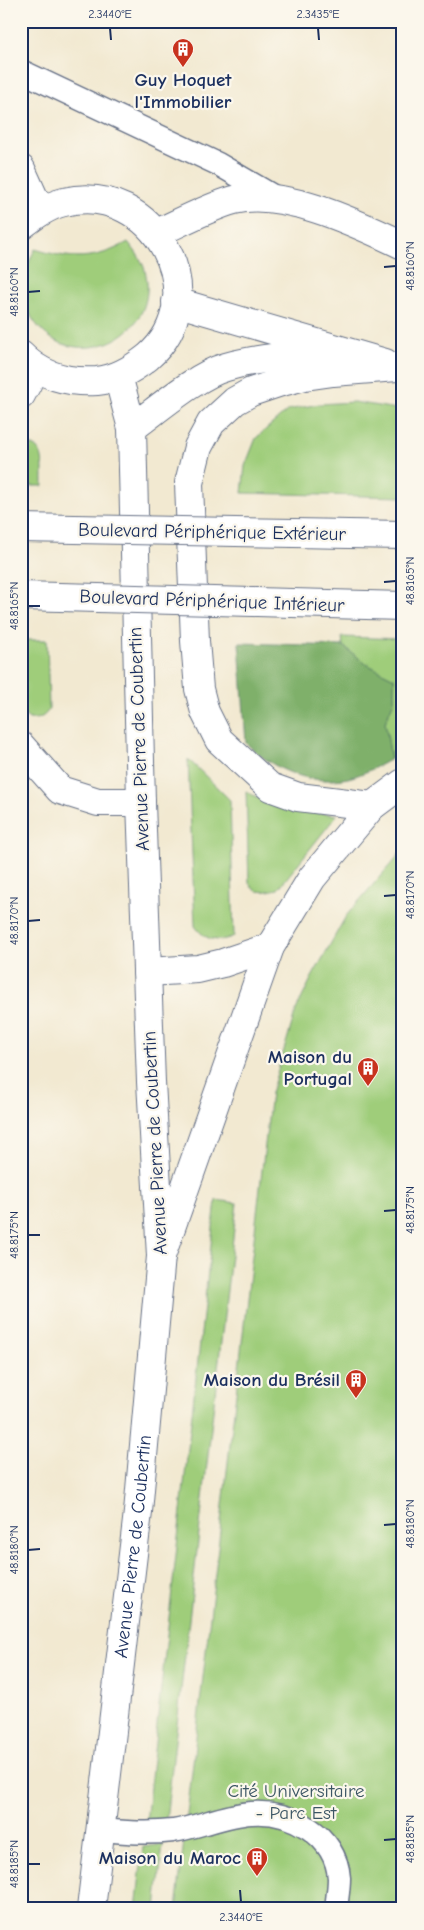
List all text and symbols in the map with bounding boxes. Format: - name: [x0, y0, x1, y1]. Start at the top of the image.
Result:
- text: 2.3440°E: [88, 7, 132, 21]
- text: 2.3435°E: [297, 7, 339, 21]
- building icon: Guy Hoquet l'Immobilier: [171, 37, 195, 68]
- place label: Guy Hoquet l'Immobilier: [134, 69, 232, 113]
- text: 48.8160°N: [403, 241, 417, 291]
- text: 48.8160°N: [7, 267, 21, 317]
- street label: Boulevard Périphérique Extérieur: [78, 519, 346, 545]
- text: 48.8165°N: [403, 557, 417, 605]
- text: 48.8165°N: [7, 582, 21, 630]
- street label: Boulevard Périphérique Intérieur: [79, 585, 345, 617]
- street label: Avenue Pierre de Coubertin: [124, 627, 154, 851]
- text: 48.8170°N: [403, 871, 417, 919]
- text: 48.8170°N: [7, 897, 21, 945]
- street label: Avenue Pierre de Coubertin: [138, 1031, 172, 1255]
- place label: Maison du Portugal: [268, 1046, 352, 1090]
- building icon: Maison du Portugal: [356, 1056, 380, 1087]
- text: 48.8175°N: [403, 1186, 417, 1234]
- text: 48.8175°N: [7, 1211, 21, 1259]
- building icon: Maison du Brésil: [344, 1368, 368, 1399]
- place label: Maison du Brésil: [204, 1369, 340, 1391]
- street label: Avenue Pierre de Coubertin: [110, 1434, 156, 1659]
- text: 48.8180°N: [403, 1499, 417, 1549]
- text: 48.8180°N: [7, 1525, 21, 1575]
- park label: Cité Universitaire - Parc Est: [227, 1780, 365, 1824]
- text: 48.8185°N: [403, 1815, 417, 1863]
- text: 48.8185°N: [7, 1840, 21, 1888]
- building icon: Maison du Maroc: [245, 1846, 269, 1877]
- place label: Maison du Maroc: [99, 1847, 241, 1869]
- text: 2.3440°E: [219, 1910, 263, 1924]

